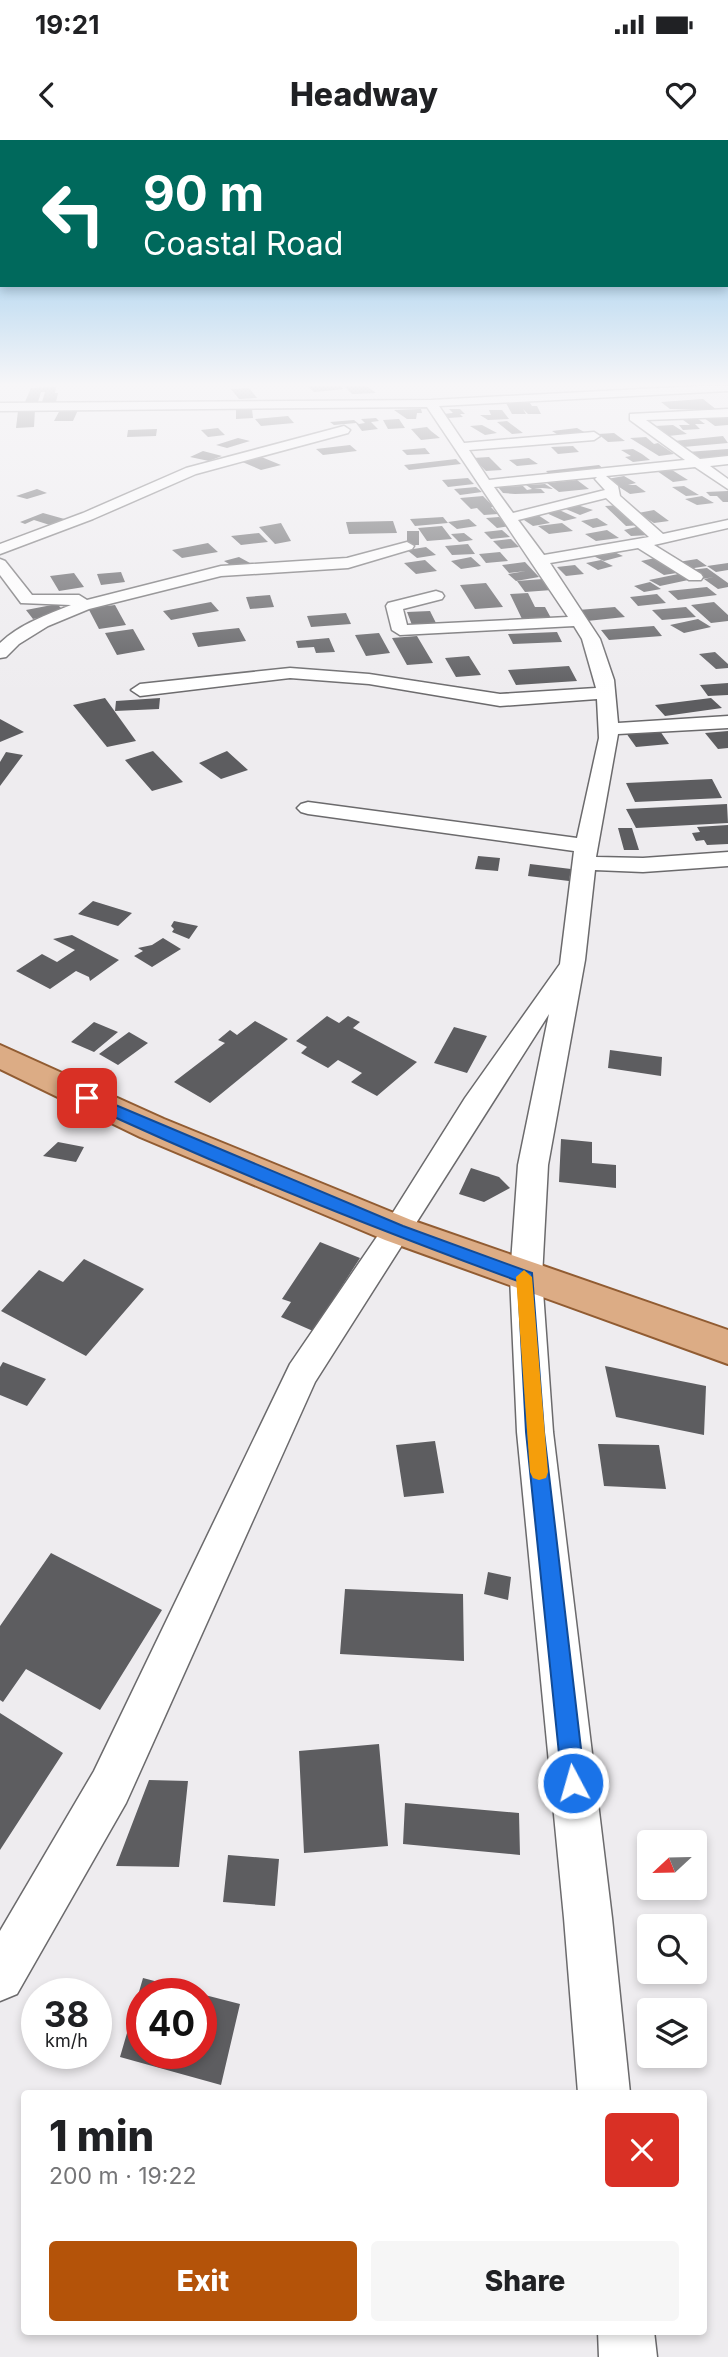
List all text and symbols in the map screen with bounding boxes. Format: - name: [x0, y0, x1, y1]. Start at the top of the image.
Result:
- text: 19:21: [35, 9, 99, 40]
- text: Headway: [290, 75, 438, 114]
- icon: back: [28, 76, 66, 114]
- icon: heart: [662, 76, 700, 114]
- text: 90 m: [143, 164, 264, 223]
- icon: left: [28, 168, 119, 259]
- text: Coastal Road: [143, 224, 343, 263]
- pin: [57, 1068, 117, 1128]
- icon: arrive: [68, 1079, 106, 1117]
- position arrow: [536, 1746, 610, 1820]
- north arrow: [637, 1830, 707, 1900]
- map controls: [637, 1830, 707, 2068]
- button: search: [637, 1914, 707, 1984]
- speed limit sign: 40: [126, 1978, 217, 2069]
- text: 38: [44, 1993, 89, 2035]
- button: layers: [637, 1998, 707, 2068]
- text: km/h: [45, 2030, 88, 2051]
- text: 1 min: [49, 2110, 154, 2161]
- button: close: [605, 2113, 679, 2187]
- text: 200 m · 19:22: [49, 2162, 197, 2190]
- button: Exit: [49, 2241, 357, 2321]
- button: Share: [371, 2241, 679, 2321]

